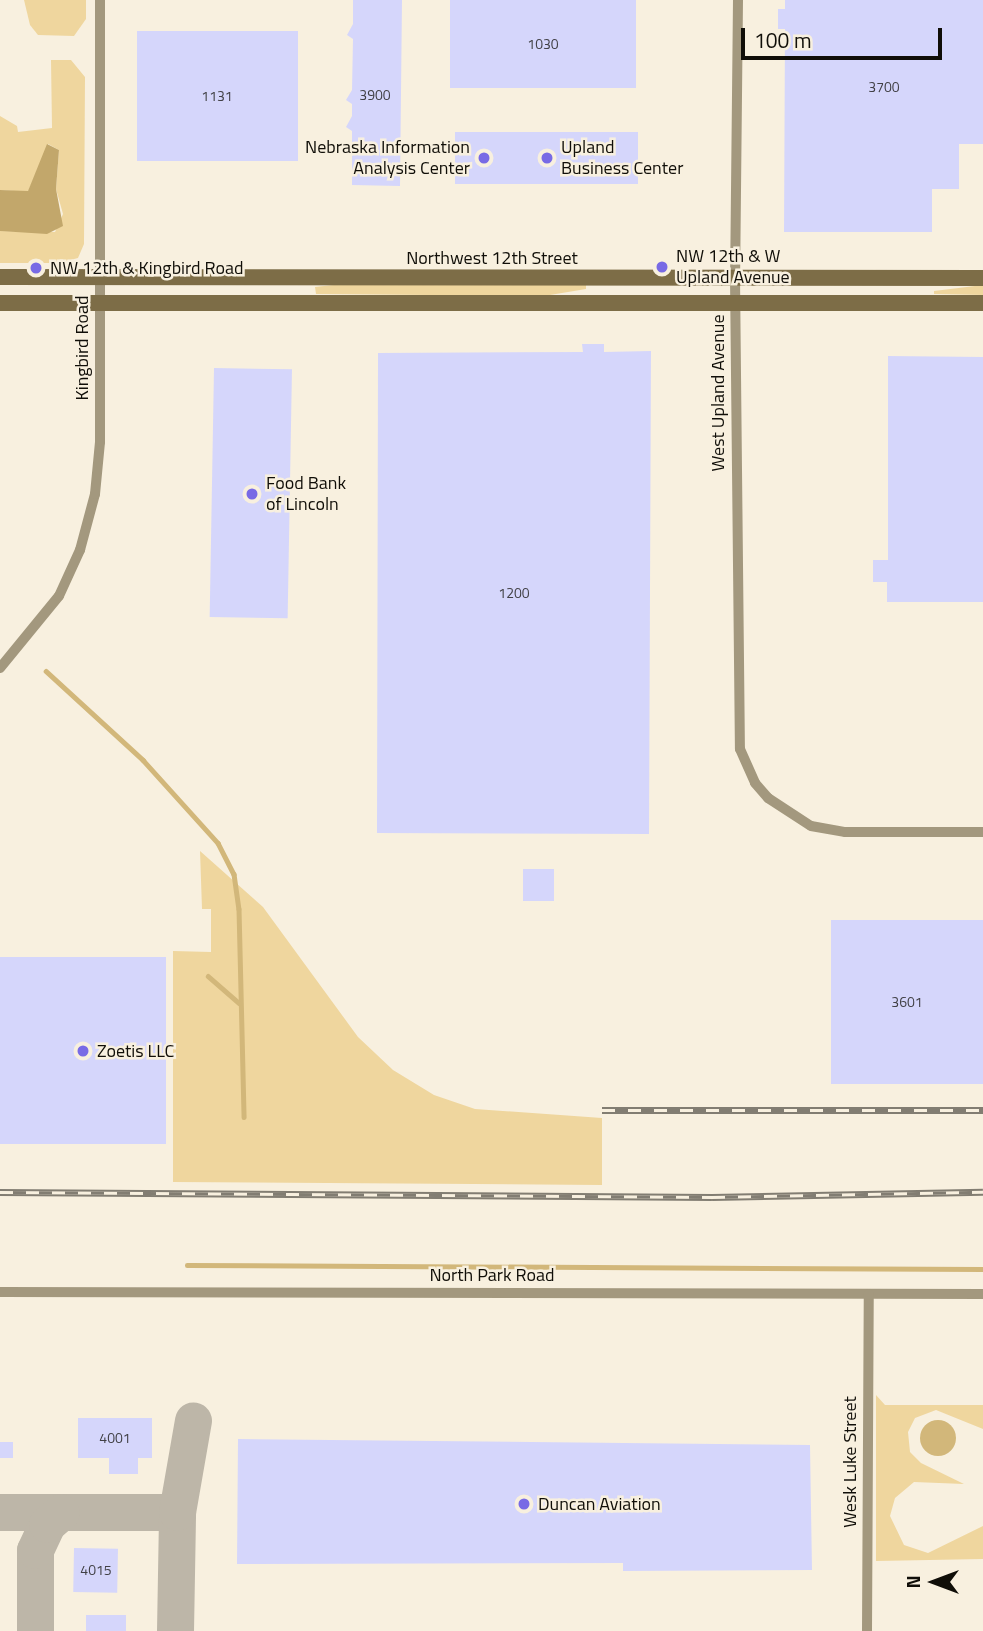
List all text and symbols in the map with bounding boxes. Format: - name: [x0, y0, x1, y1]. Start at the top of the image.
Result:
- scale bar: [745, 14, 946, 58]
- text: 100 m: [754, 24, 811, 56]
- house number: 1030: [527, 36, 559, 52]
- house number: 3700: [868, 79, 900, 95]
- house number: 3900: [359, 87, 391, 103]
- house number: 1131: [201, 88, 233, 104]
- place label: Nebraska Information Analysis Center: [305, 137, 470, 180]
- place label: Upland Business Center: [561, 137, 683, 180]
- marker: Nebraska Information Analysis Center: [476, 150, 492, 166]
- marker: Upland Business Center: [539, 150, 555, 166]
- place label: NW 12th & W Upland Avenue: [676, 246, 790, 288]
- street label: Northwest 12th Street: [406, 247, 578, 269]
- place label: NW 12th & Kingbird Road: [50, 257, 243, 279]
- marker: NW 12th & W Upland Avenue: [654, 259, 670, 275]
- marker: NW 12th & Kingbird Road: [28, 260, 44, 276]
- street label: Kingbird Road: [71, 296, 93, 400]
- street label: West Upland Avenue: [707, 314, 729, 472]
- place label: Food Bank of Lincoln: [266, 473, 346, 516]
- marker: Food Bank of Lincoln: [244, 486, 260, 502]
- house number: 1200: [498, 585, 530, 601]
- house number: 3601: [891, 994, 923, 1010]
- place label: Zoetis LLC: [97, 1040, 174, 1062]
- marker: Zoetis LLC: [75, 1043, 91, 1059]
- street label: North Park Road: [429, 1264, 555, 1286]
- street label: Wesk Luke Street: [839, 1396, 861, 1528]
- house number: 4001: [99, 1430, 131, 1446]
- place label: Duncan Aviation: [538, 1493, 661, 1515]
- marker: Duncan Aviation: [516, 1496, 532, 1512]
- north arrow: [899, 1547, 969, 1617]
- house number: 4015: [80, 1562, 112, 1578]
- text: N: [898, 1575, 927, 1589]

